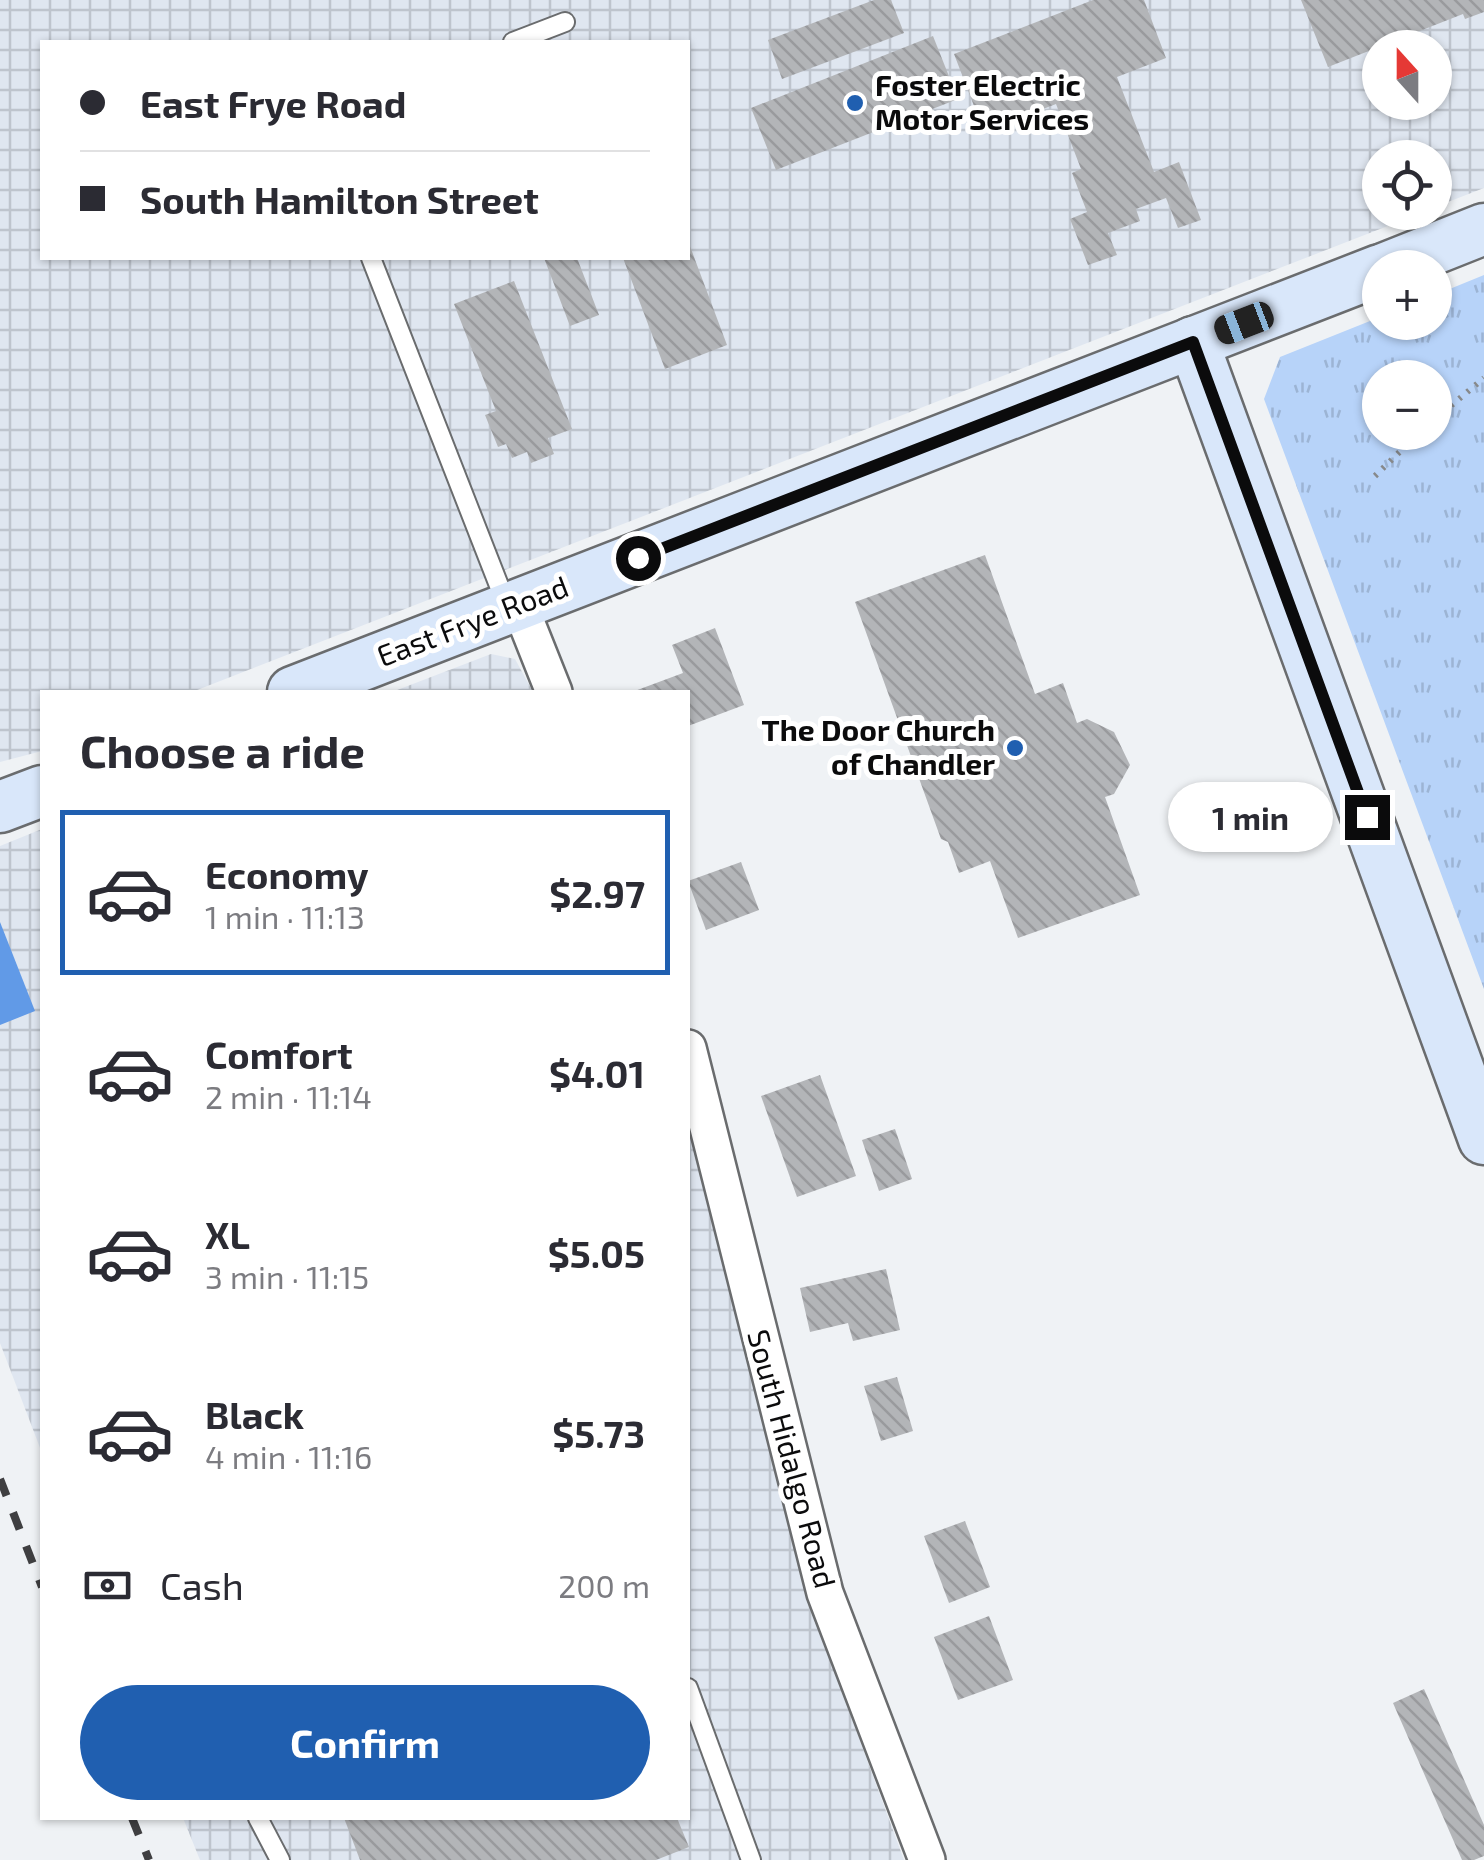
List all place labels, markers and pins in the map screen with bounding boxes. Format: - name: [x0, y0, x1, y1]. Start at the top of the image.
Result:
- place label: Foster Electric Motor Services: [875, 66, 1089, 136]
- marker: Foster Electric Motor Services: [844, 92, 866, 114]
- place label: The Door Church of Chandler: [762, 711, 995, 781]
- marker: The Door Church of Chandler: [1004, 737, 1026, 759]

